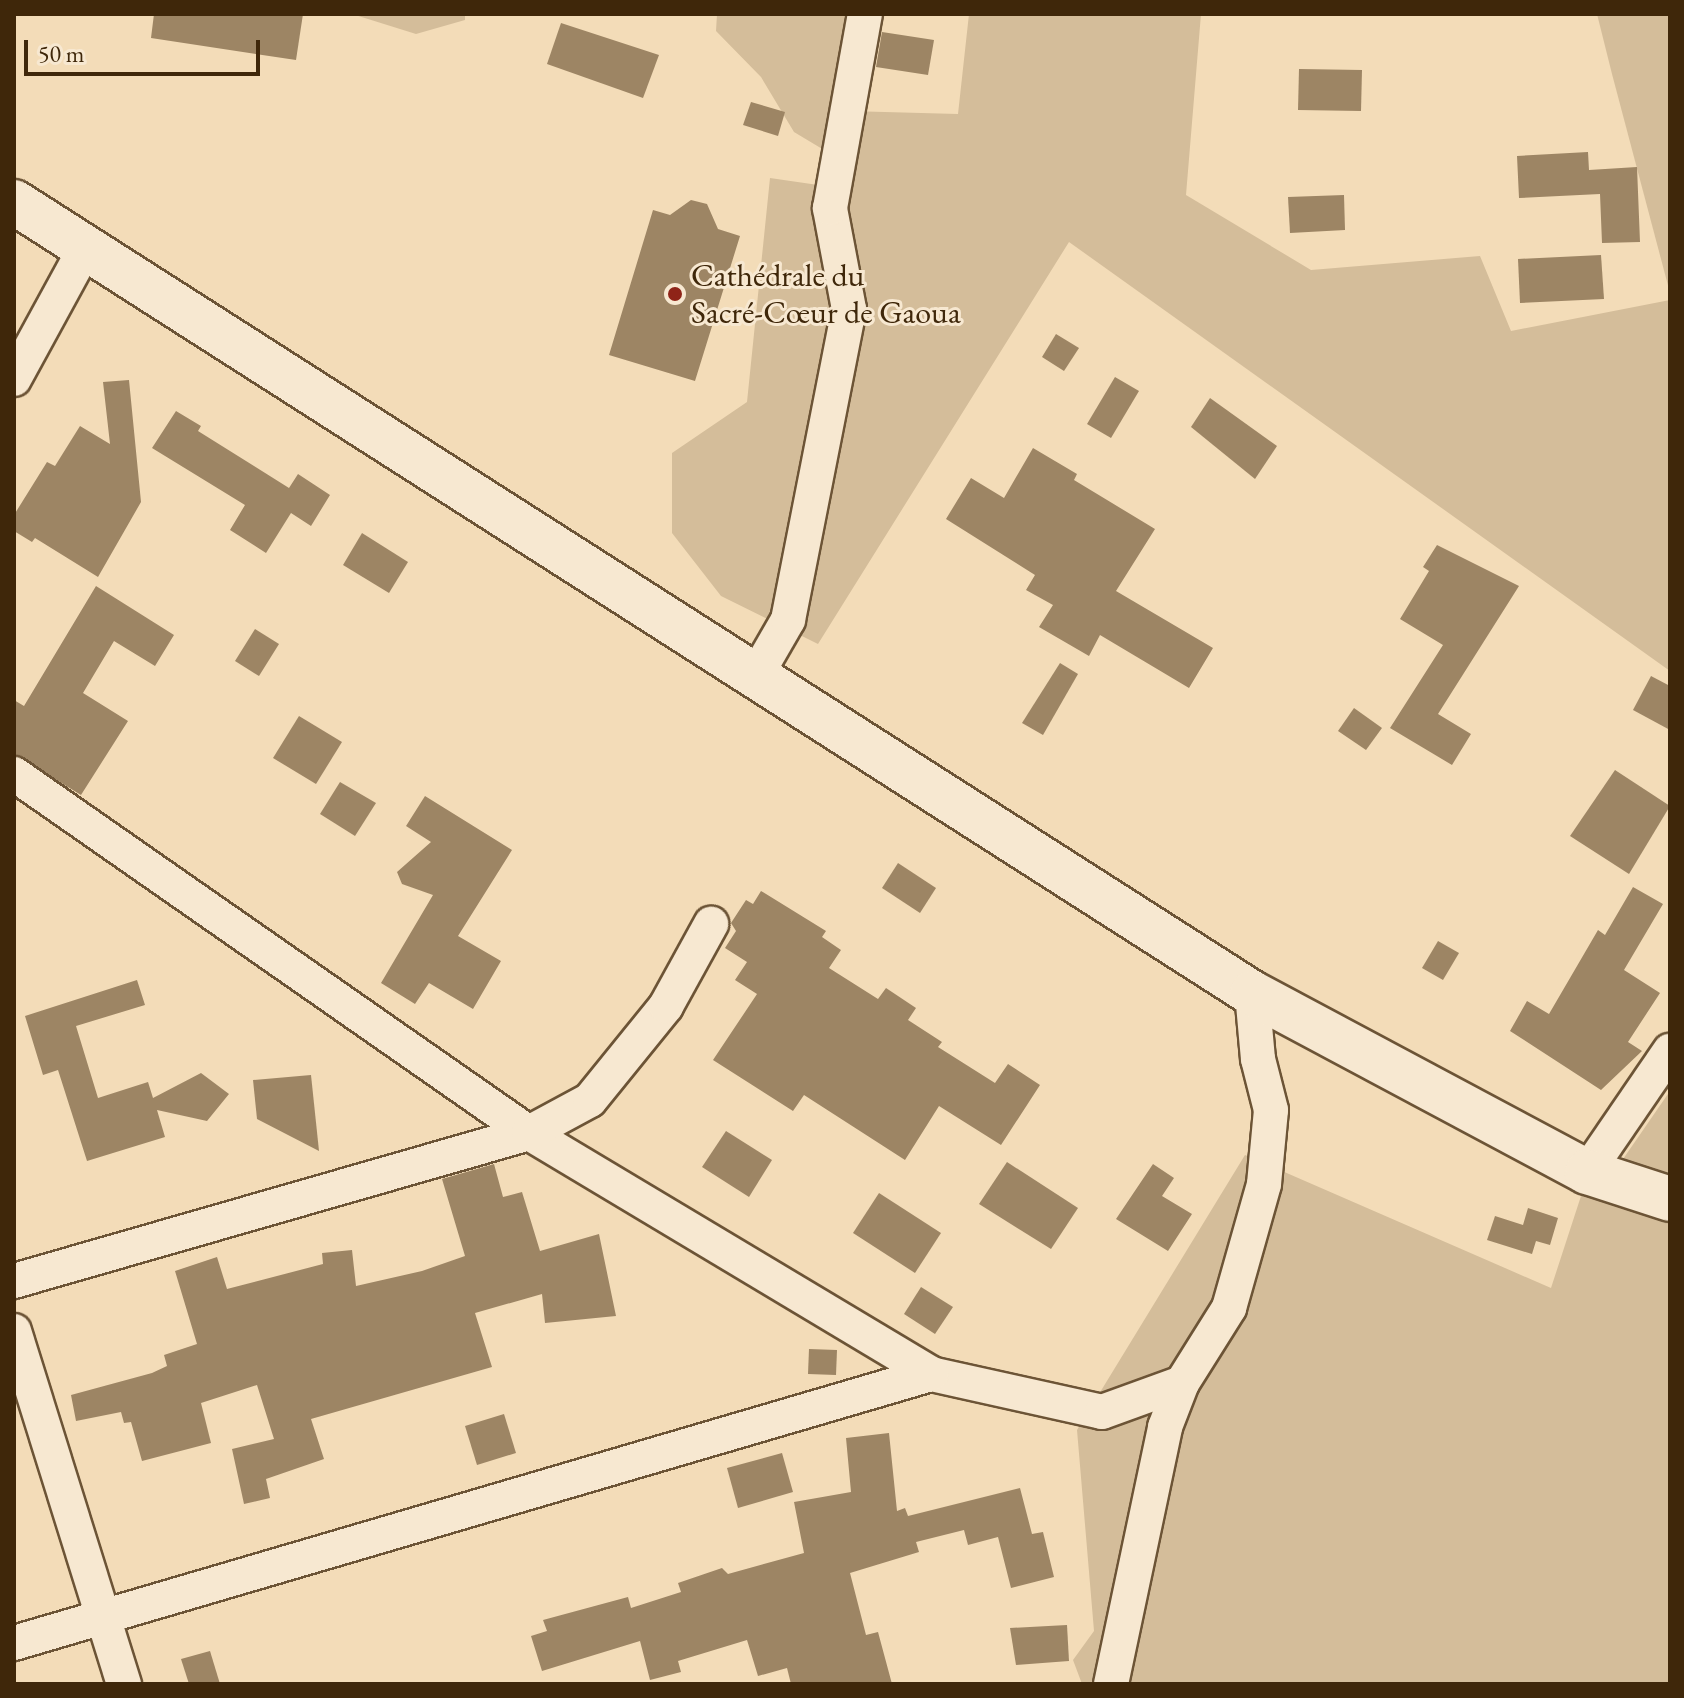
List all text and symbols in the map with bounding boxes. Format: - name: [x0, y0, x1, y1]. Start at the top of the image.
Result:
- scale bar: [28, 24, 264, 74]
- text: 50 m: [38, 38, 85, 69]
- place label: Cathédrale du Sacré-Cœur de Gaoua: [691, 257, 961, 332]
- marker: Cathédrale du Sacré-Cœur de Gaoua: [666, 285, 684, 303]

